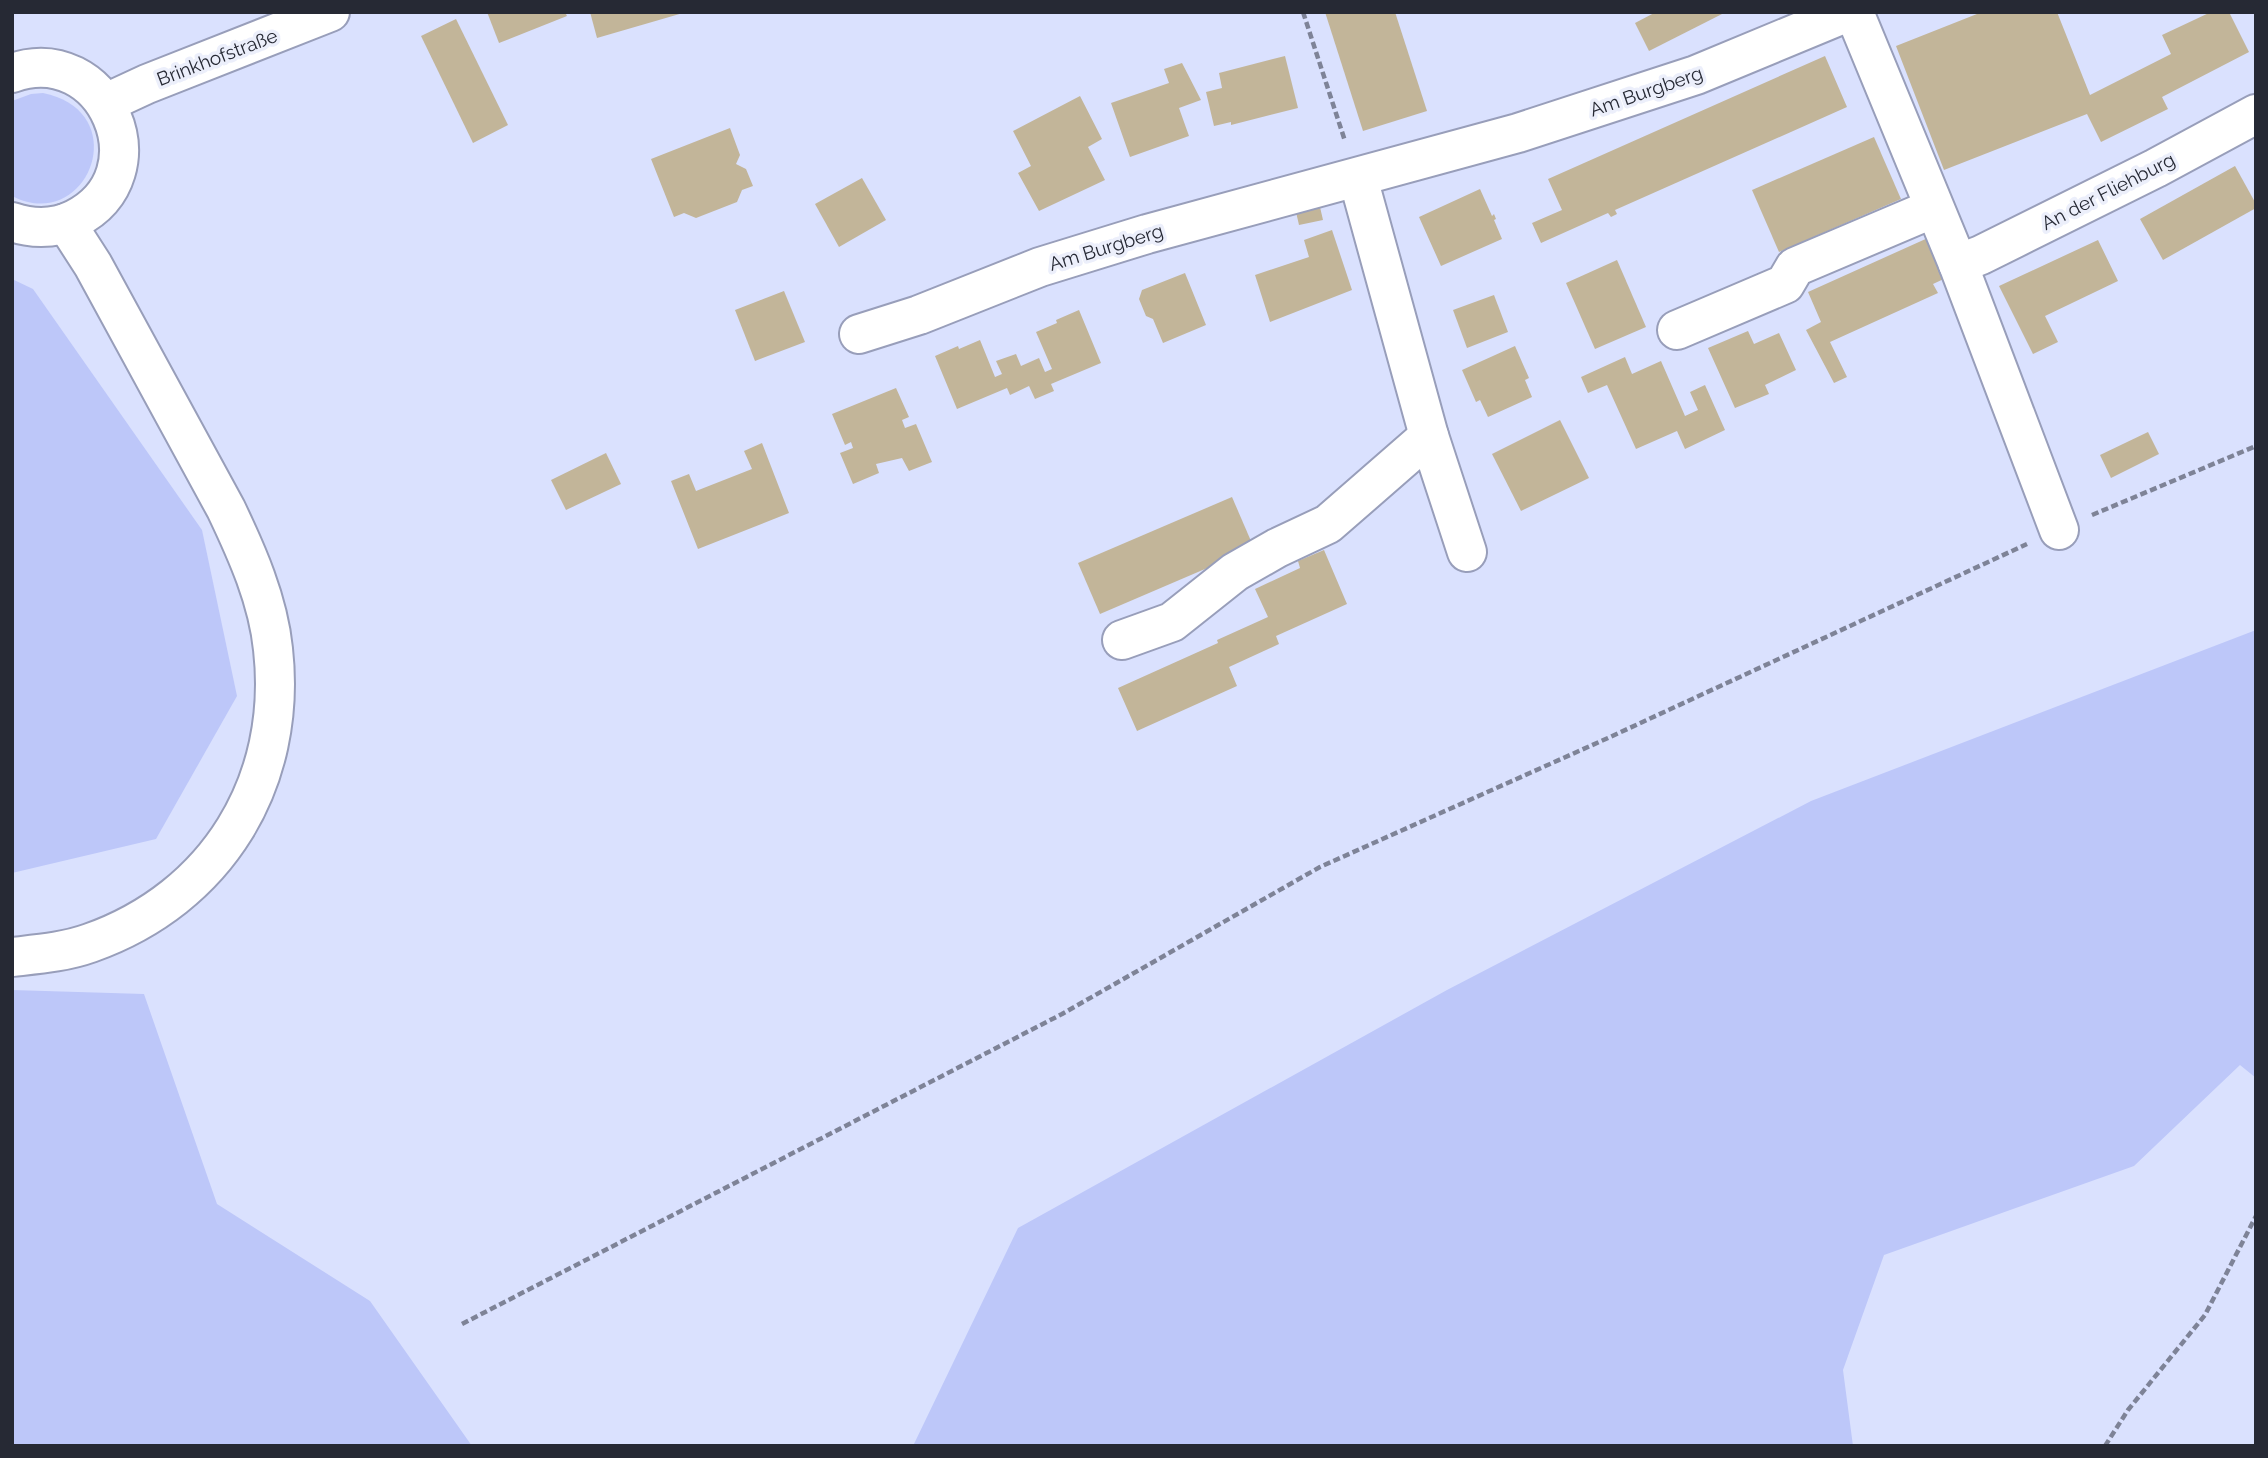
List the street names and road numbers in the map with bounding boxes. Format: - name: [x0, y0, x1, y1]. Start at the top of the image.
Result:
- street label: Brinkhofstraße: [154, 24, 280, 90]
- street label: Am Burgberg: [1587, 61, 1705, 121]
- street label: An der Fliehburg: [2038, 148, 2178, 234]
- street label: Am Burgberg: [1046, 219, 1166, 275]

